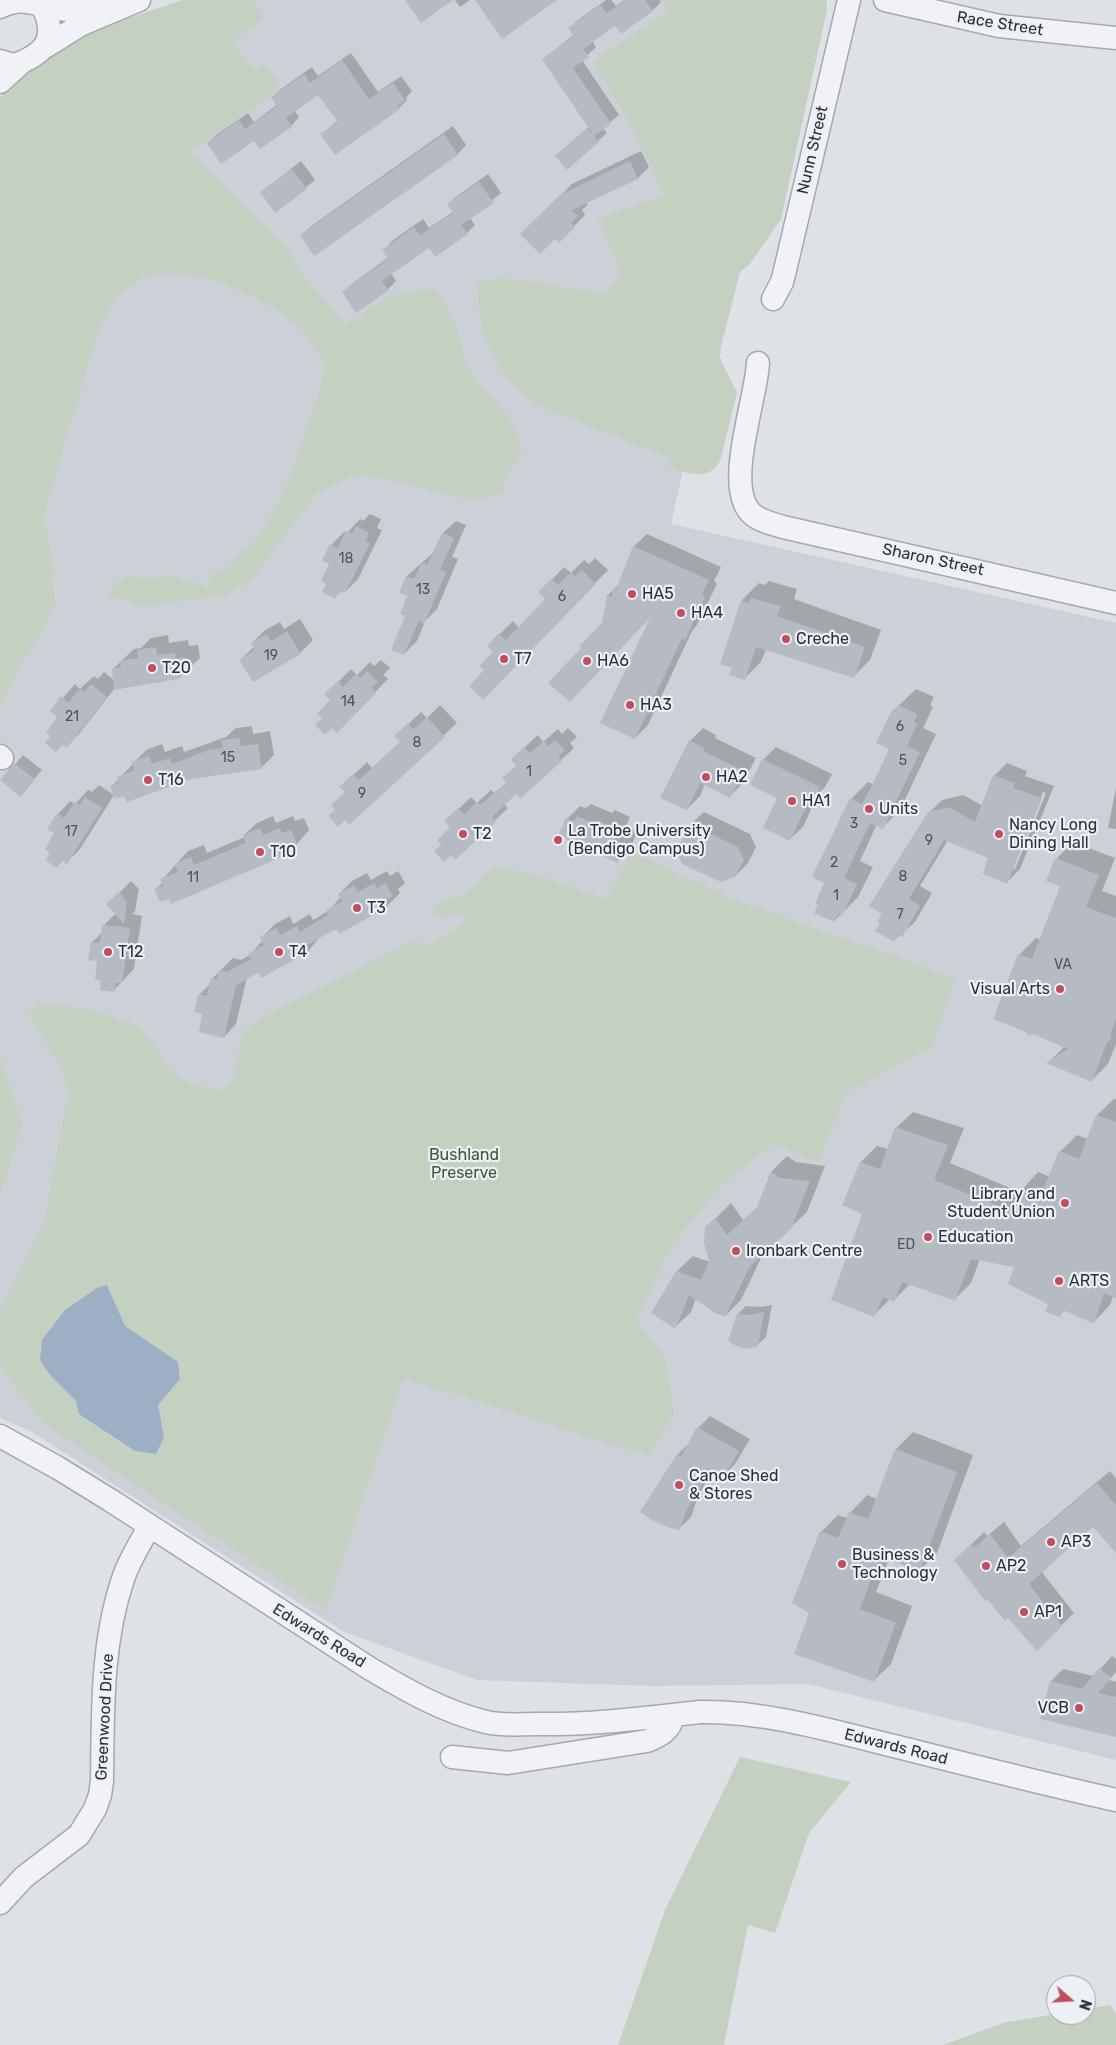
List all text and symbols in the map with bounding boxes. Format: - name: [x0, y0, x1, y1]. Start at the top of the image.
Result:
- street label: Race Street: [955, 8, 1045, 40]
- street label: Nunn Street: [793, 104, 833, 196]
- street label: Sharon Street: [880, 540, 986, 580]
- house number: 18: [339, 551, 353, 567]
- house number: 13: [416, 582, 430, 598]
- place label: HA5: [642, 584, 674, 604]
- marker: HA5: [626, 588, 638, 600]
- house number: 6: [558, 589, 566, 605]
- place label: HA4: [691, 603, 723, 623]
- marker: HA4: [675, 607, 687, 619]
- place label: Creche: [796, 629, 849, 649]
- marker: Creche: [780, 633, 792, 645]
- house number: 19: [264, 648, 278, 664]
- place label: T7: [514, 649, 531, 669]
- place label: HA6: [597, 651, 629, 671]
- marker: T7: [498, 653, 510, 665]
- marker: HA6: [581, 655, 593, 667]
- place label: T20: [162, 658, 191, 678]
- marker: T20: [146, 662, 158, 674]
- house number: 14: [341, 694, 355, 710]
- place label: HA3: [640, 695, 672, 715]
- marker: HA3: [624, 699, 636, 711]
- house number: 21: [65, 709, 79, 725]
- house number: 6: [896, 719, 904, 735]
- house number: 8: [413, 735, 421, 751]
- house number: 15: [221, 750, 235, 766]
- house number: 5: [899, 753, 907, 769]
- house number: 1: [526, 764, 532, 780]
- place label: HA2: [716, 767, 748, 787]
- place label: T16: [158, 770, 184, 790]
- marker: HA2: [700, 771, 712, 783]
- marker: T16: [142, 774, 154, 786]
- house number: 9: [358, 786, 366, 802]
- place label: HA1: [802, 791, 830, 811]
- marker: HA1: [786, 795, 798, 807]
- place label: Units: [879, 799, 918, 819]
- marker: Units: [863, 803, 875, 815]
- place label: Nancy Long Dining Hall: [1009, 815, 1097, 853]
- house number: 3: [850, 816, 858, 832]
- place label: La Trobe University (Bendigo Campus): [568, 821, 711, 859]
- house number: 17: [64, 824, 78, 840]
- place label: T2: [473, 824, 492, 844]
- marker: T2: [457, 828, 469, 840]
- marker: Nancy Long Dining Hall: [993, 828, 1005, 840]
- house number: 9: [925, 833, 933, 849]
- marker: La Trobe University (Bendigo Campus): [552, 834, 564, 846]
- place label: T10: [270, 842, 296, 862]
- marker: T10: [254, 846, 266, 858]
- house number: 2: [830, 855, 838, 871]
- house number: 8: [899, 869, 907, 885]
- house number: 11: [187, 870, 199, 886]
- house number: 1: [833, 888, 839, 904]
- place label: T3: [367, 898, 386, 918]
- marker: T3: [351, 902, 363, 914]
- house number: 7: [896, 907, 904, 923]
- place label: T12: [118, 942, 143, 962]
- place label: T4: [289, 942, 307, 962]
- marker: T12: [102, 946, 114, 958]
- marker: T4: [273, 946, 285, 958]
- house number: VA: [1054, 957, 1072, 973]
- place label: Visual Arts: [970, 979, 1050, 999]
- marker: Visual Arts: [1054, 983, 1066, 995]
- park label: Bushland Preserve: [429, 1145, 499, 1183]
- place label: Library and Student Union: [947, 1184, 1055, 1222]
- marker: Library and Student Union: [1059, 1197, 1071, 1209]
- place label: Education: [938, 1227, 1013, 1247]
- marker: Education: [922, 1231, 934, 1243]
- house number: ED: [897, 1237, 915, 1253]
- place label: Ironbark Centre: [746, 1241, 862, 1261]
- marker: Ironbark Centre: [730, 1245, 742, 1257]
- place label: ARTS: [1069, 1271, 1109, 1291]
- marker: ARTS: [1053, 1275, 1065, 1287]
- place label: Canoe Shed & Stores: [689, 1466, 778, 1504]
- marker: Canoe Shed & Stores: [673, 1479, 685, 1491]
- place label: AP3: [1061, 1532, 1091, 1552]
- marker: AP3: [1045, 1536, 1057, 1548]
- place label: Business & Technology: [852, 1545, 938, 1583]
- place label: AP2: [996, 1556, 1026, 1576]
- marker: Business & Technology: [836, 1558, 848, 1570]
- marker: AP2: [980, 1560, 992, 1572]
- street label: Edwards Road: [269, 1600, 369, 1672]
- place label: AP1: [1034, 1602, 1062, 1622]
- marker: AP1: [1018, 1606, 1030, 1618]
- street label: Greenwood Drive: [92, 1653, 118, 1781]
- place label: VCB: [1037, 1698, 1069, 1718]
- marker: VCB: [1073, 1702, 1085, 1714]
- street label: Edwards Road: [842, 1725, 950, 1769]
- north arrow: [1046, 1975, 1096, 2025]
- text: N: [1075, 1997, 1094, 2012]

